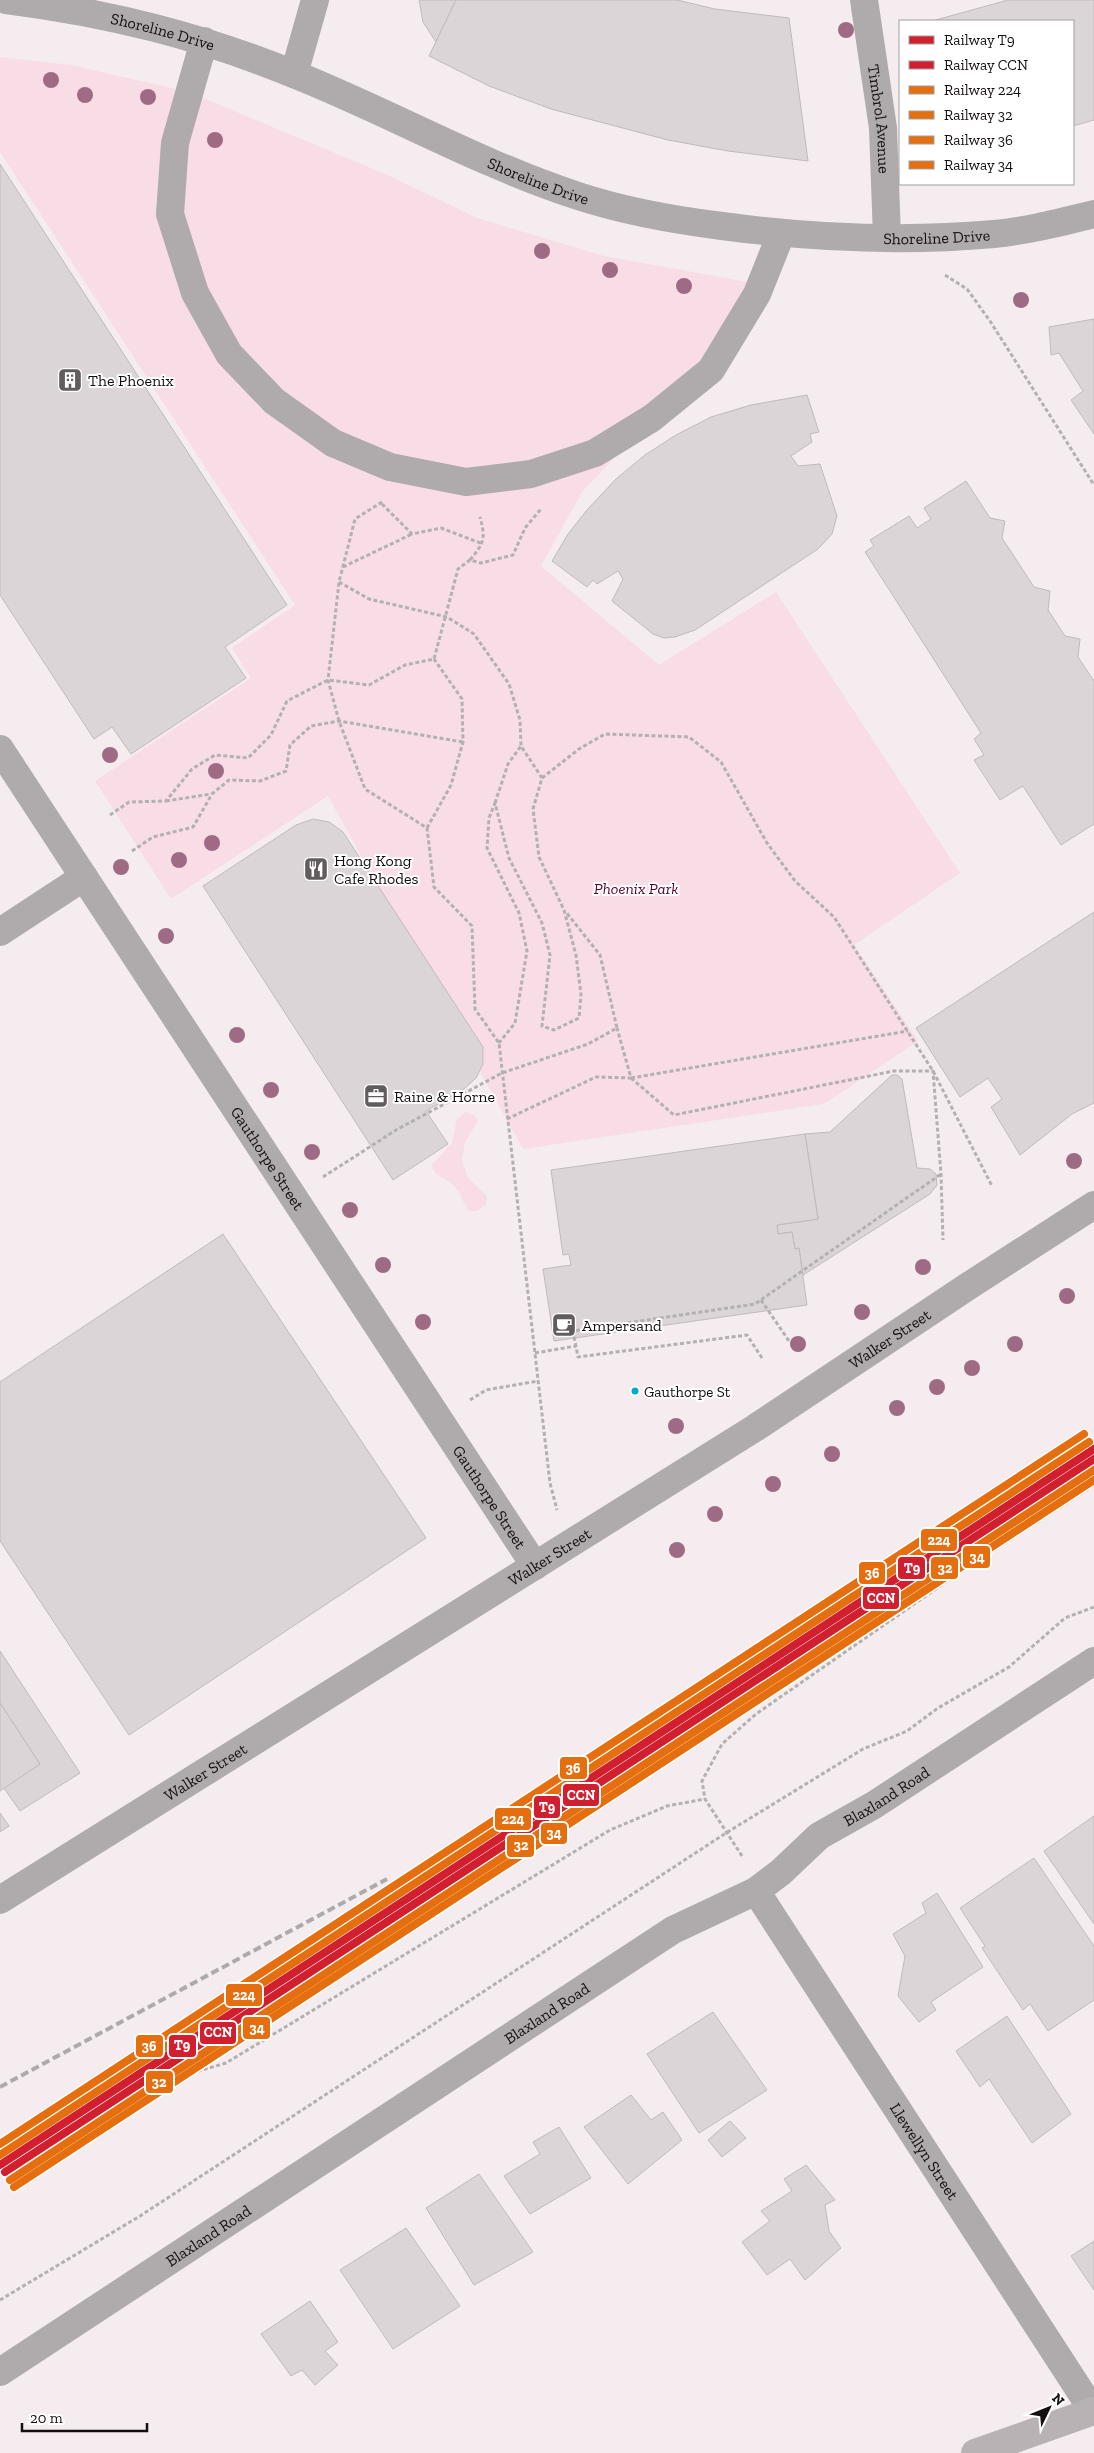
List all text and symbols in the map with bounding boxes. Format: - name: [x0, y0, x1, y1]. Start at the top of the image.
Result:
- street label: Shoreline Drive: [109, 9, 217, 55]
- legend: [899, 20, 1074, 185]
- text: Railway T9: [944, 31, 1015, 49]
- text: Railway CCN: [944, 56, 1028, 74]
- street label: Timbrol Avenue: [864, 63, 894, 174]
- text: Railway 224: [944, 81, 1021, 99]
- text: Railway 32: [944, 106, 1013, 124]
- text: Railway 36: [944, 131, 1013, 149]
- street label: Shoreline Drive: [485, 153, 591, 209]
- text: Railway 34: [944, 156, 1013, 174]
- street label: Shoreline Drive: [883, 225, 991, 248]
- building icon: The Phoenix: [57, 367, 83, 393]
- place label: The Phoenix: [88, 371, 174, 390]
- place label: Hong Kong Cafe Rhodes: [334, 851, 419, 888]
- restaurant icon: Hong Kong Cafe Rhodes: [303, 856, 329, 882]
- park label: Phoenix Park: [594, 879, 678, 898]
- office icon: Raine & Horne: [363, 1083, 389, 1109]
- place label: Raine & Horne: [394, 1087, 495, 1106]
- street label: Gauthorpe Street: [227, 1103, 308, 1214]
- street label: Walker Street: [845, 1305, 934, 1373]
- cafe icon: Ampersand: [551, 1312, 577, 1338]
- place label: Ampersand: [582, 1316, 662, 1335]
- place label: Gauthorpe St: [644, 1383, 731, 1401]
- marker: Gauthorpe St: [630, 1386, 640, 1396]
- street label: Gauthorpe Street: [449, 1442, 530, 1553]
- street label: Walker Street: [505, 1524, 595, 1590]
- line badge: 224: [920, 1528, 958, 1552]
- text: 224: [927, 1532, 951, 1549]
- line badge: 34: [962, 1545, 991, 1569]
- text: 34: [969, 1549, 985, 1566]
- line badge: T9: [897, 1556, 926, 1580]
- line badge: 32: [930, 1556, 959, 1580]
- text: T9: [904, 1560, 921, 1577]
- text: 32: [938, 1560, 953, 1577]
- line badge: 36: [858, 1561, 886, 1585]
- text: 36: [865, 1565, 880, 1582]
- line badge: CCN: [862, 1586, 900, 1610]
- text: CCN: [867, 1590, 896, 1607]
- street label: Walker Street: [161, 1739, 250, 1805]
- line badge: 36: [559, 1756, 588, 1780]
- text: 36: [566, 1760, 581, 1777]
- street label: Blaxland Road: [840, 1762, 933, 1830]
- line badge: CCN: [562, 1783, 600, 1807]
- text: CCN: [567, 1787, 596, 1804]
- line badge: T9: [533, 1795, 561, 1819]
- text: T9: [539, 1799, 556, 1816]
- line badge: 224: [494, 1807, 532, 1831]
- text: 224: [501, 1811, 525, 1828]
- line badge: 34: [540, 1822, 568, 1845]
- text: 34: [546, 1825, 562, 1842]
- line badge: 32: [506, 1834, 535, 1858]
- text: 32: [514, 1837, 529, 1854]
- street label: Blaxland Road: [501, 1978, 593, 2048]
- line badge: 224: [225, 1983, 263, 2007]
- text: 224: [232, 1987, 256, 2004]
- line badge: 34: [242, 2016, 271, 2040]
- text: 34: [249, 2020, 265, 2037]
- line badge: CCN: [199, 2021, 237, 2045]
- text: CCN: [204, 2024, 233, 2041]
- line badge: 36: [135, 2034, 164, 2058]
- line badge: T9: [168, 2034, 197, 2058]
- text: T9: [174, 2037, 191, 2054]
- text: 36: [142, 2038, 157, 2055]
- line badge: 32: [145, 2070, 174, 2094]
- text: 32: [152, 2074, 167, 2091]
- street label: Llewellyn Street: [886, 2099, 963, 2203]
- street label: Blaxland Road: [162, 2201, 255, 2271]
- north arrow: [1024, 2383, 1074, 2433]
- text: N: [1048, 2390, 1068, 2409]
- scale bar: [22, 2400, 148, 2432]
- text: 20 m: [30, 2409, 63, 2427]

